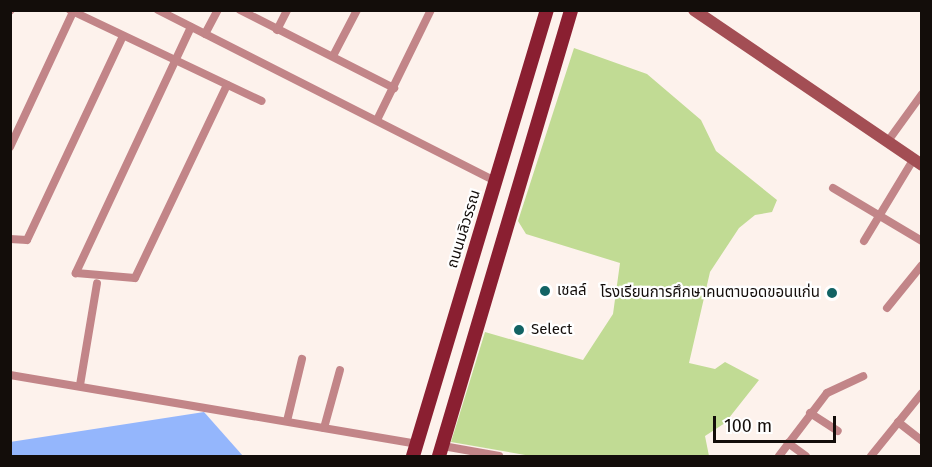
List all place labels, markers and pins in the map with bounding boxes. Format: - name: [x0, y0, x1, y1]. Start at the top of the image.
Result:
- place label: เชลล์: [557, 282, 587, 300]
- marker: เชลล์: [538, 284, 552, 298]
- place label: โรงเรียนการศึกษาคนตาบอดขอนแก่น: [600, 284, 820, 302]
- marker: โรงเรียนการศึกษาคนตาบอดขอนแก่น: [825, 286, 839, 300]
- place label: Select: [531, 321, 572, 339]
- marker: Select: [512, 323, 526, 337]

